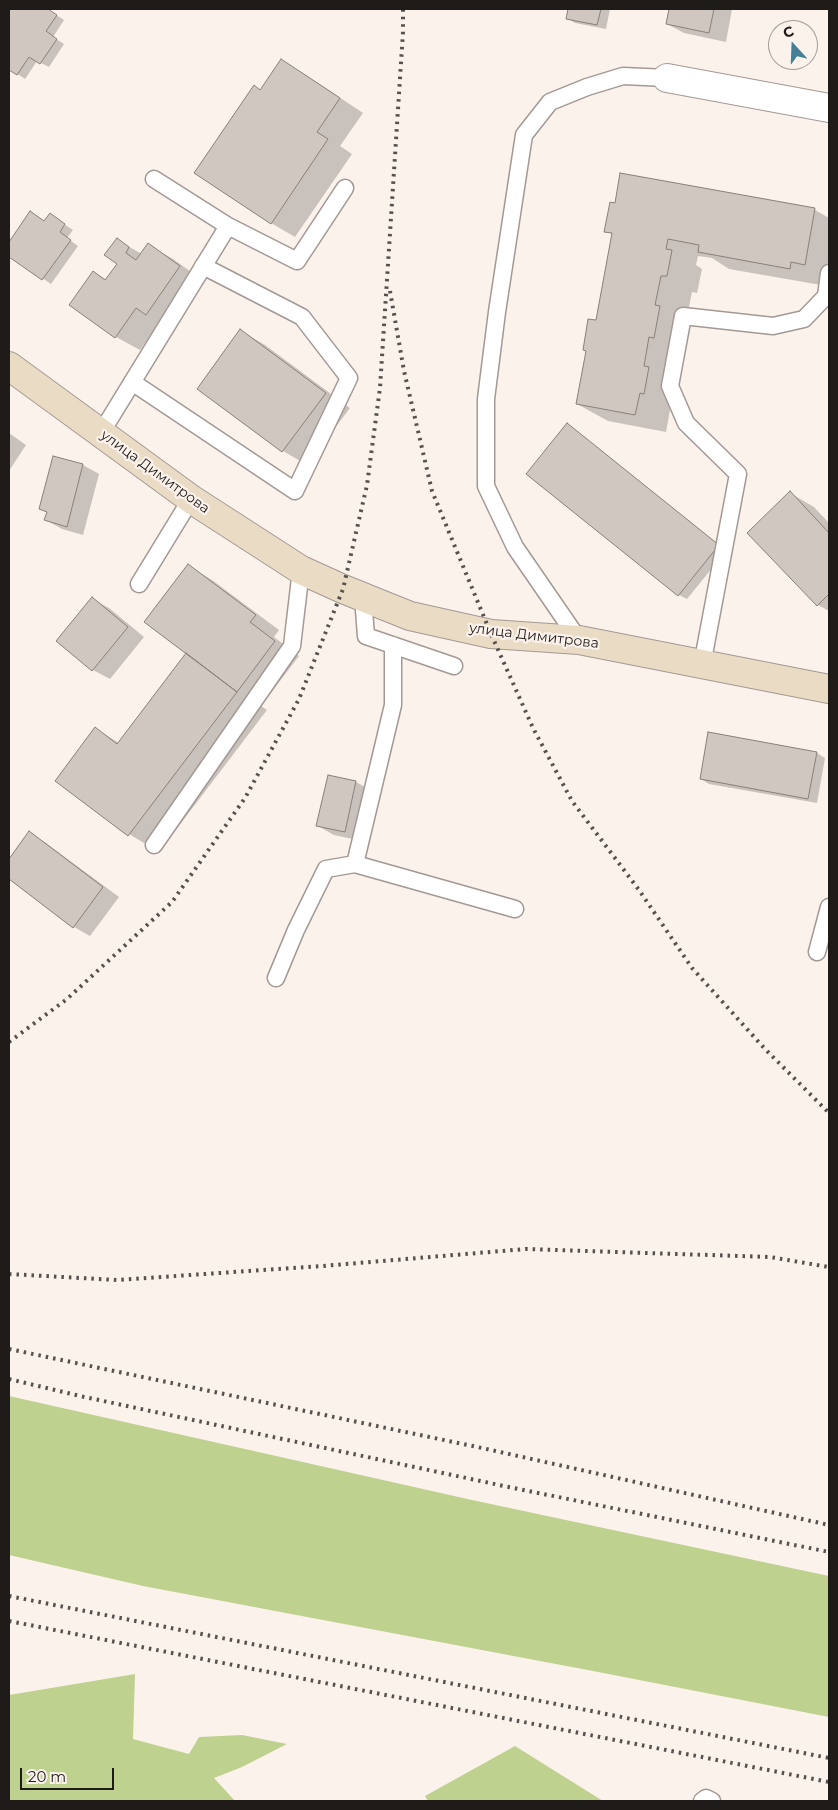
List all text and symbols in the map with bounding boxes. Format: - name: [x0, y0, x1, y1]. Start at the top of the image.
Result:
- north arrow: [768, 20, 818, 70]
- text: С: [780, 22, 796, 42]
- street label: улица Димитрова: [97, 427, 213, 517]
- street label: улица Димитрова: [468, 620, 600, 652]
- scale bar: [22, 1758, 116, 1790]
- text: 20 m: [28, 1767, 66, 1786]

